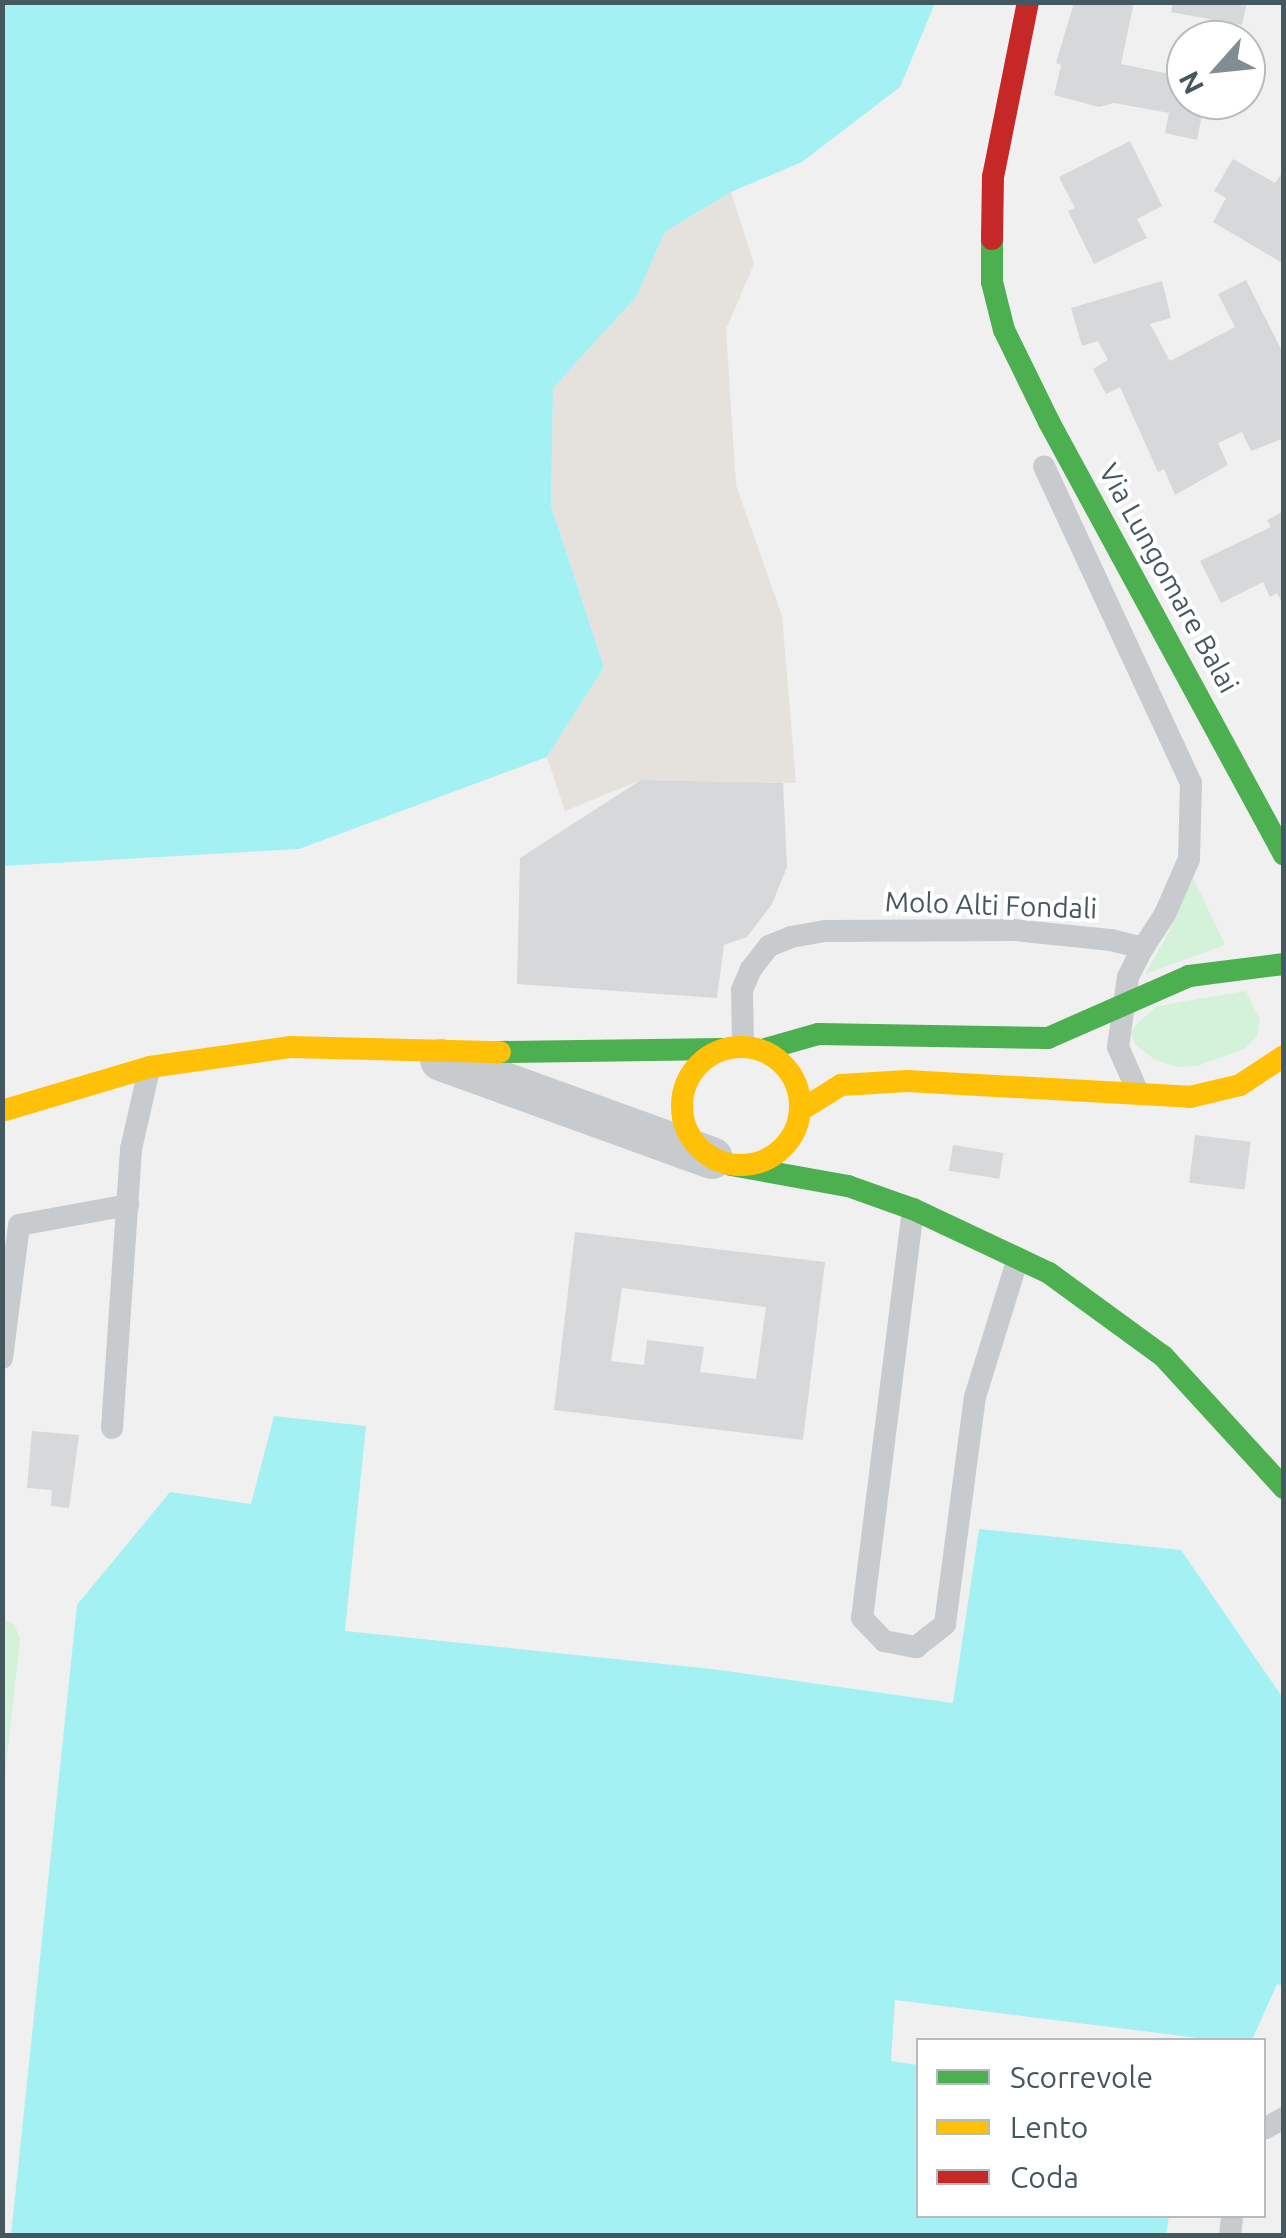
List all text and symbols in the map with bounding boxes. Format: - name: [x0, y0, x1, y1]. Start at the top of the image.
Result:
- north arrow: [1166, 20, 1266, 120]
- text: N: [1172, 67, 1209, 99]
- street label: Via Lungomare Balai: [1092, 458, 1246, 698]
- street label: Molo Alti Fondali: [884, 885, 1098, 925]
- legend: [916, 2038, 1266, 2218]
- text: Scorrevole: [1010, 2060, 1153, 2094]
- text: Lento: [1010, 2110, 1088, 2144]
- text: Coda: [1010, 2160, 1079, 2194]

